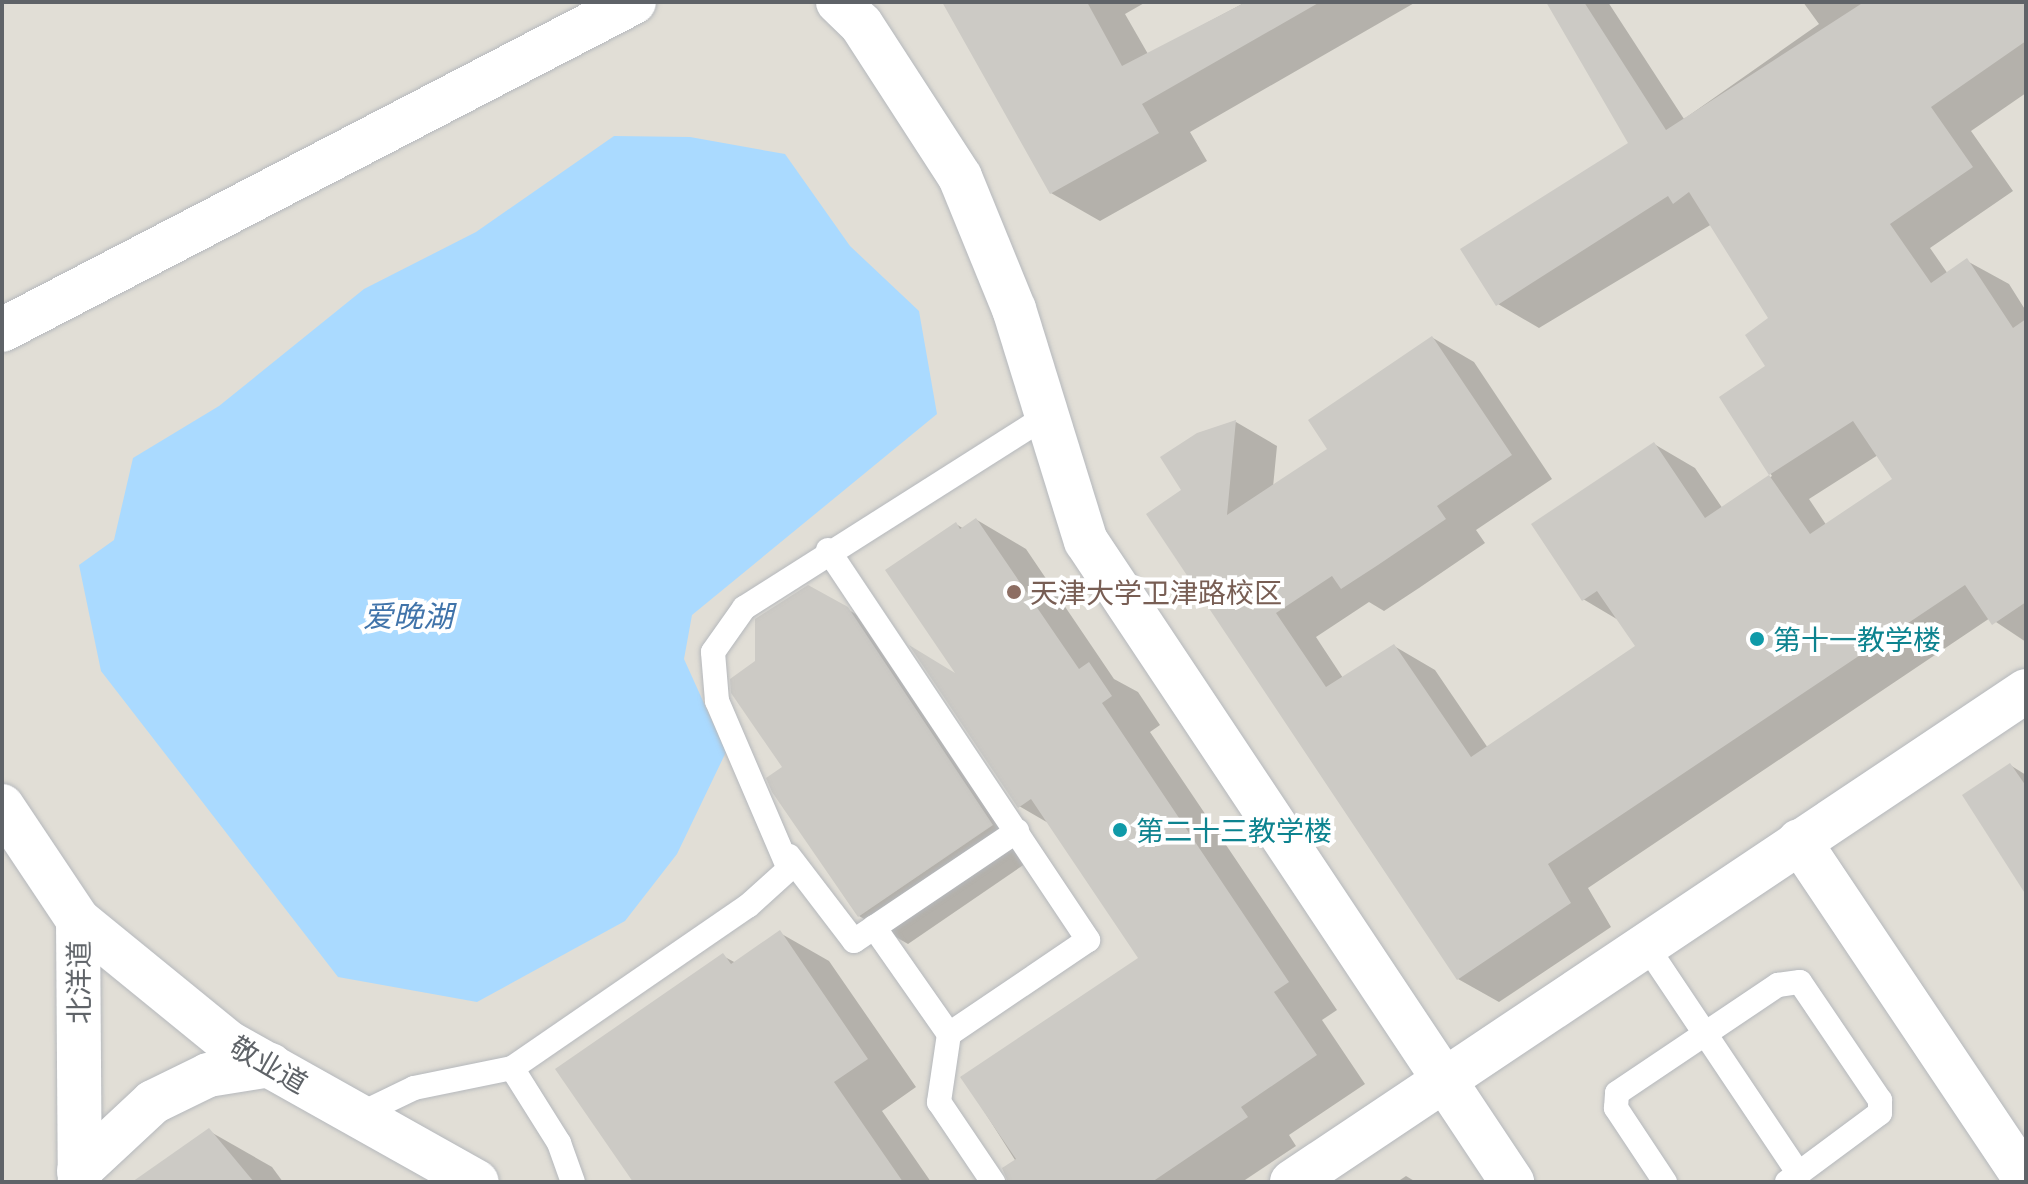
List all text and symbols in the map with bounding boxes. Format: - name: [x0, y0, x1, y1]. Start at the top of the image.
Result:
- place label: 天津大学卫津路校区: [1030, 575, 1282, 609]
- marker: 天津大学卫津路校区: [1005, 583, 1023, 601]
- water label: 爱晚湖: [363, 597, 453, 633]
- place label: 第十一教学楼: [1773, 622, 1941, 656]
- marker: 第十一教学楼: [1748, 630, 1766, 648]
- place label: 第二十三教学楼: [1136, 813, 1332, 847]
- marker: 第二十三教学楼: [1111, 821, 1129, 839]
- street label: 北洋道: [61, 940, 95, 1024]
- street label: 敬业道: [224, 1028, 314, 1100]

